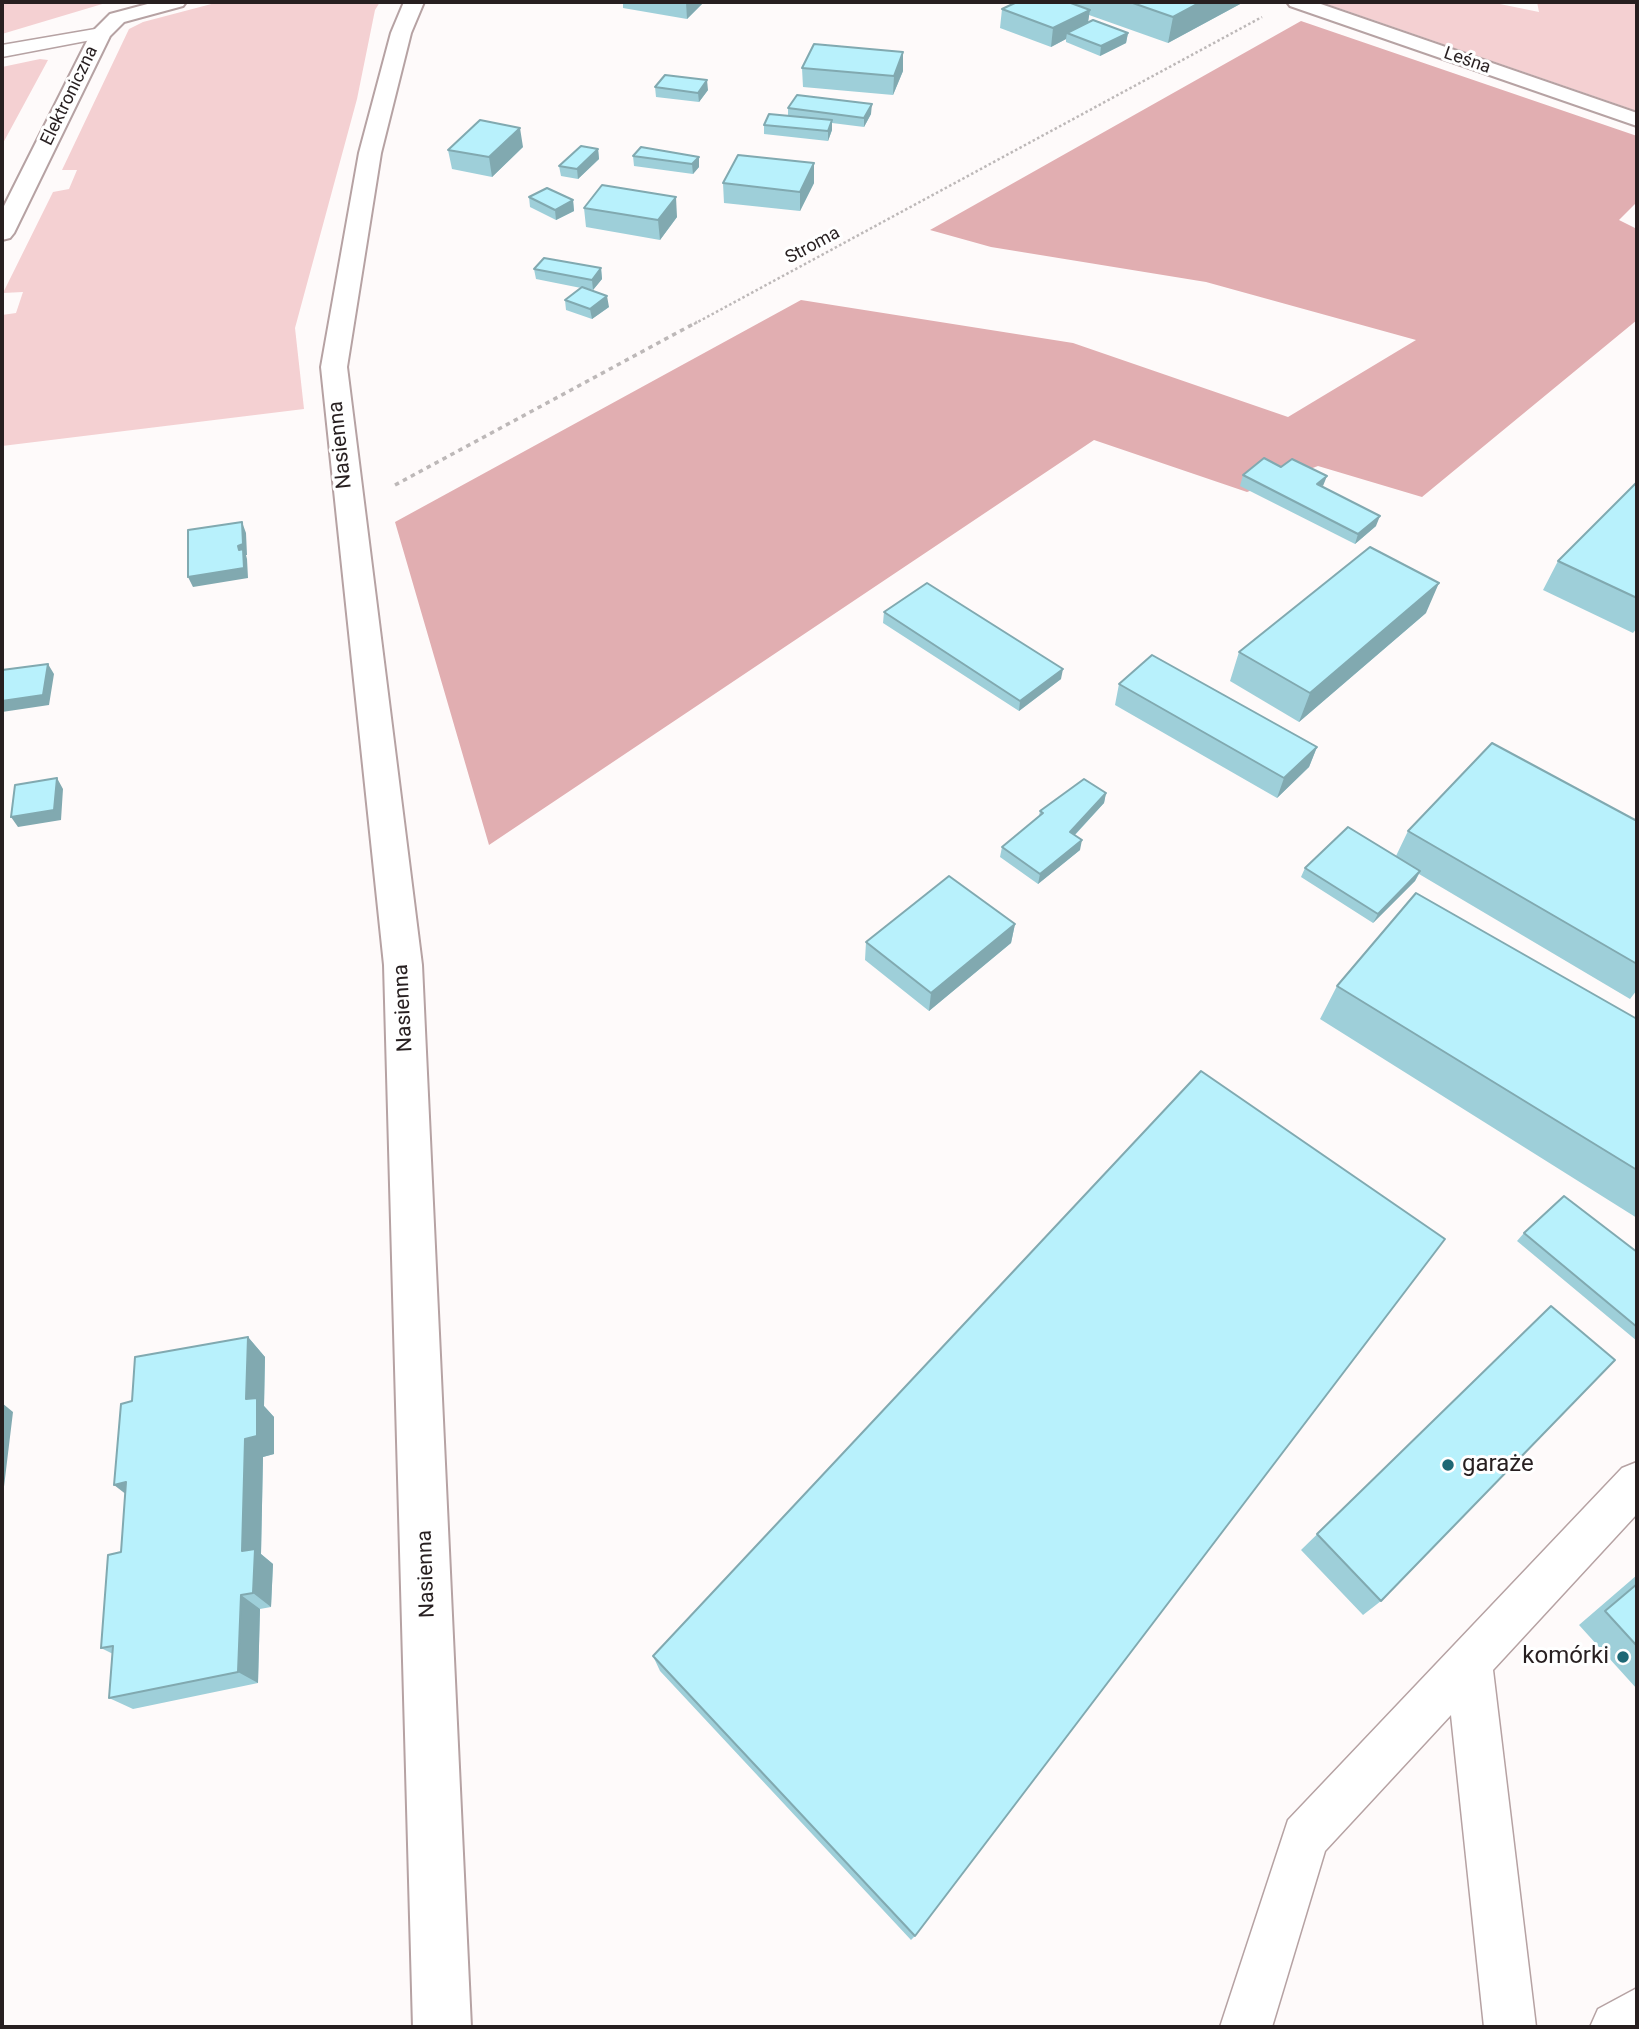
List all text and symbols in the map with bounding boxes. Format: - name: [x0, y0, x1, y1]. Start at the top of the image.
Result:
- street label: Elektroniczna: [37, 43, 103, 149]
- street label: Leśna: [1441, 43, 1493, 79]
- street label: Stroma: [782, 223, 844, 269]
- street label: Nasienna: [324, 400, 358, 490]
- street label: Nasienna: [389, 963, 419, 1053]
- place label: garaże: [1462, 1451, 1534, 1479]
- marker: garaże: [1440, 1457, 1456, 1473]
- street label: Nasienna: [413, 1530, 441, 1618]
- place label: komórki: [1522, 1643, 1609, 1671]
- marker: komórki: [1615, 1649, 1631, 1665]

